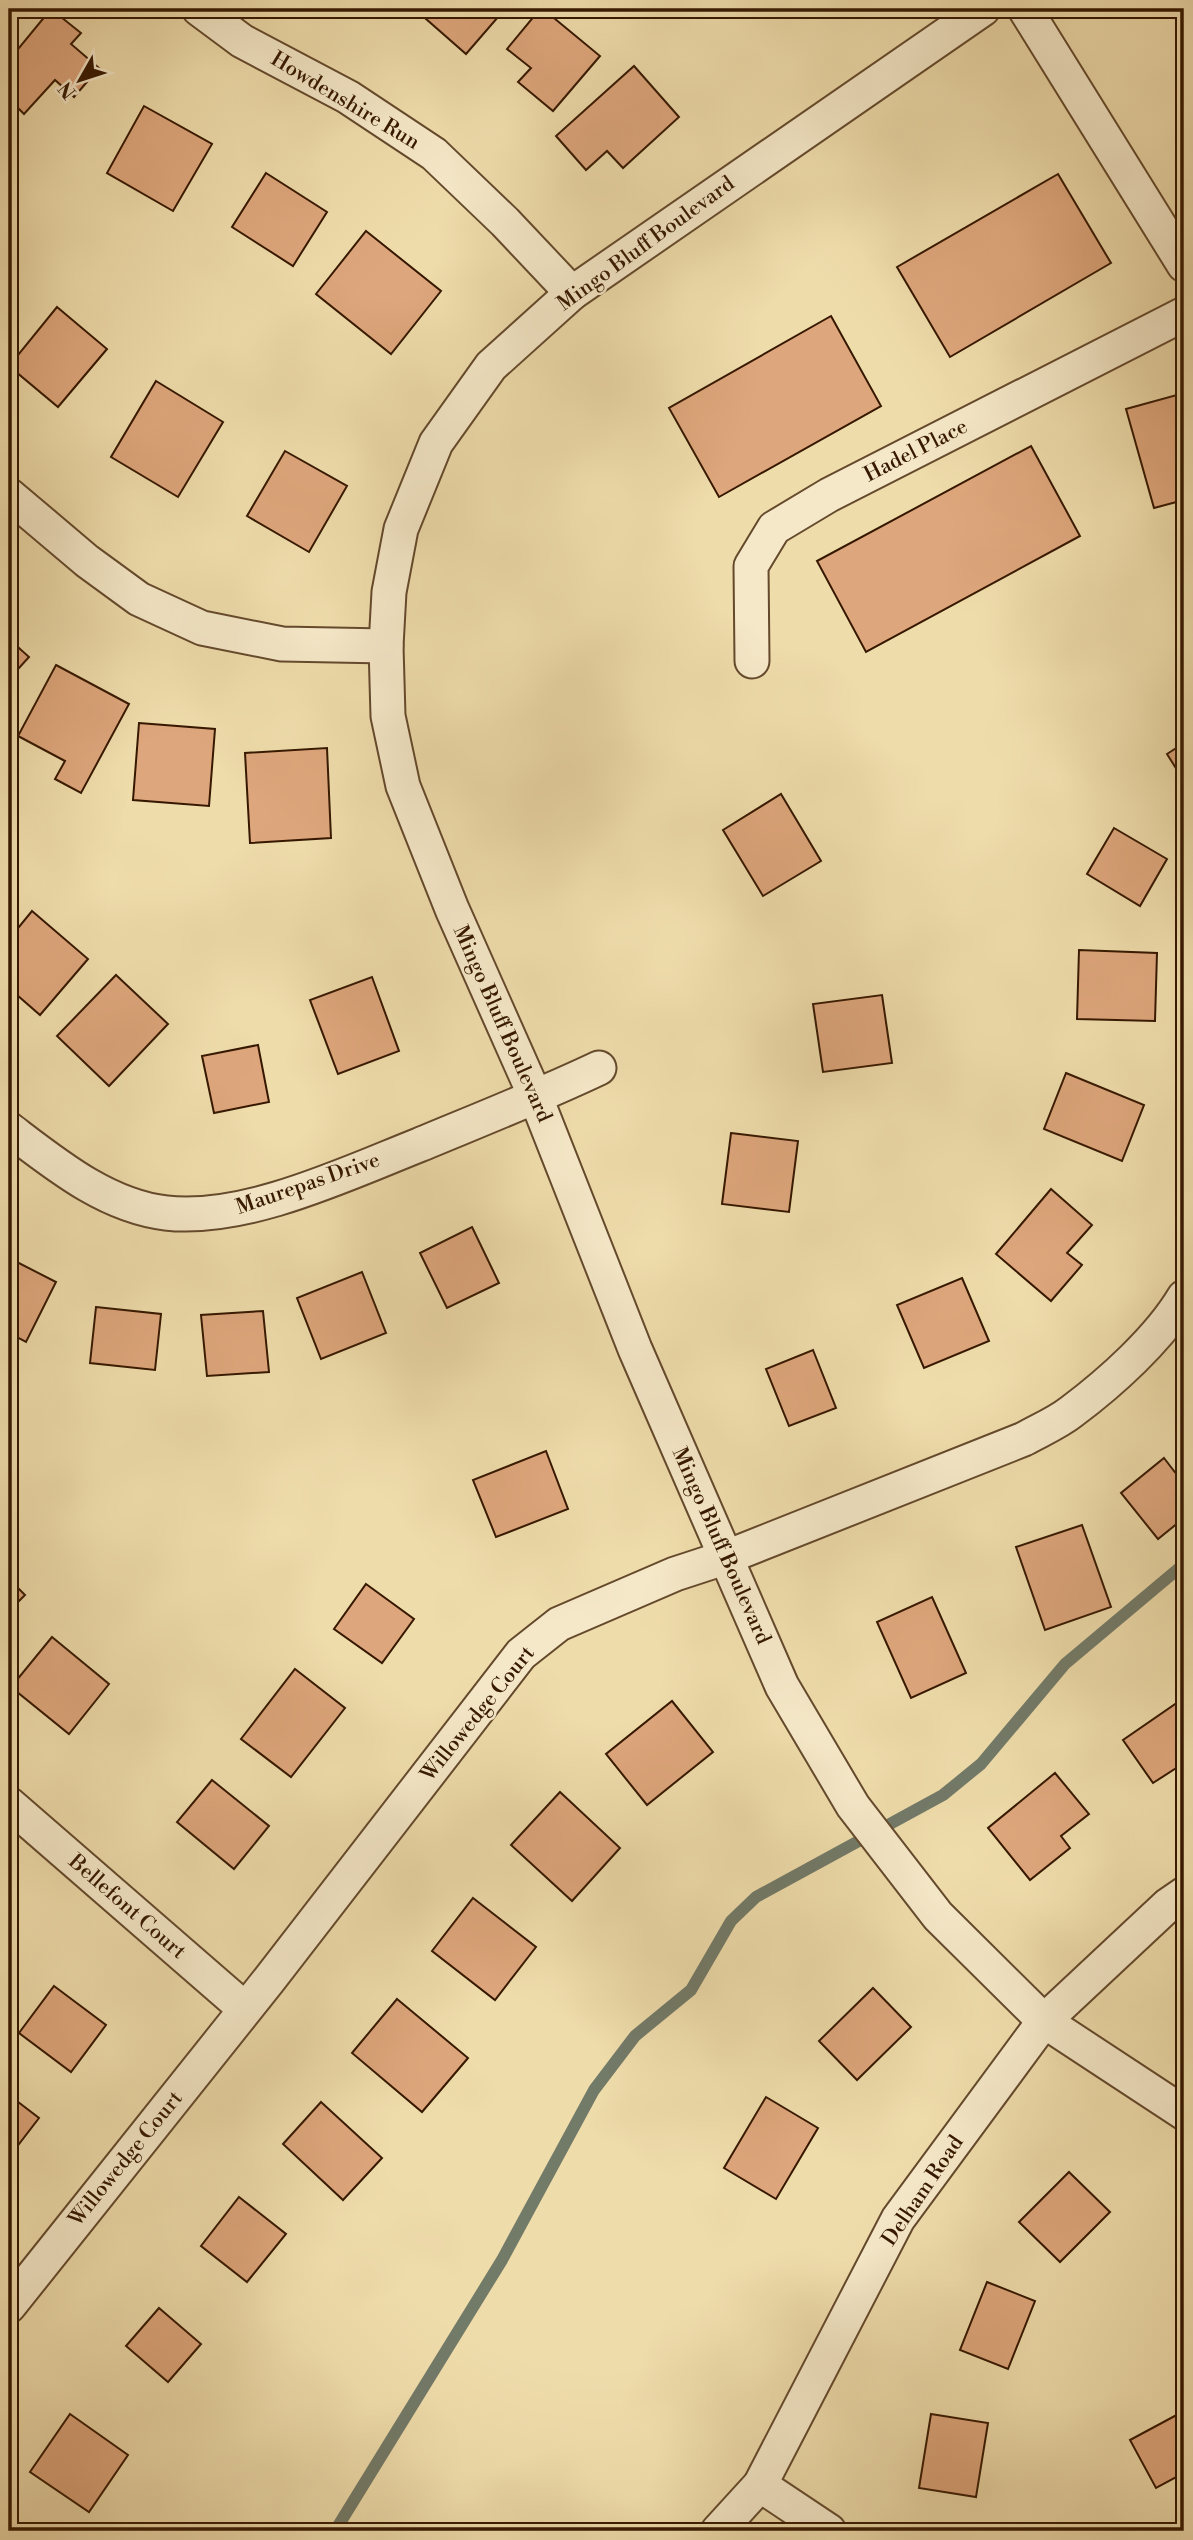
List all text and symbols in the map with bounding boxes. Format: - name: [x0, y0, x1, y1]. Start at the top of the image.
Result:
- north arrow: [46, 46, 116, 116]
- street label: Howdenshire Run: [266, 46, 425, 156]
- text: N: [54, 77, 82, 103]
- street label: Mingo Bluff Boulevard: [552, 171, 740, 317]
- street label: Hadel Place: [860, 414, 972, 488]
- street label: Mingo Bluff Boulevard: [447, 921, 557, 1127]
- street label: Maurepas Drive: [233, 1147, 383, 1221]
- street label: Mingo Bluff Boulevard: [666, 1443, 776, 1649]
- street label: Willowedge Court: [415, 1641, 541, 1788]
- street label: Bellefont Court: [62, 1848, 191, 1965]
- street label: Willowedge Court: [63, 2086, 189, 2233]
- street label: Delham Road: [877, 2131, 970, 2251]

